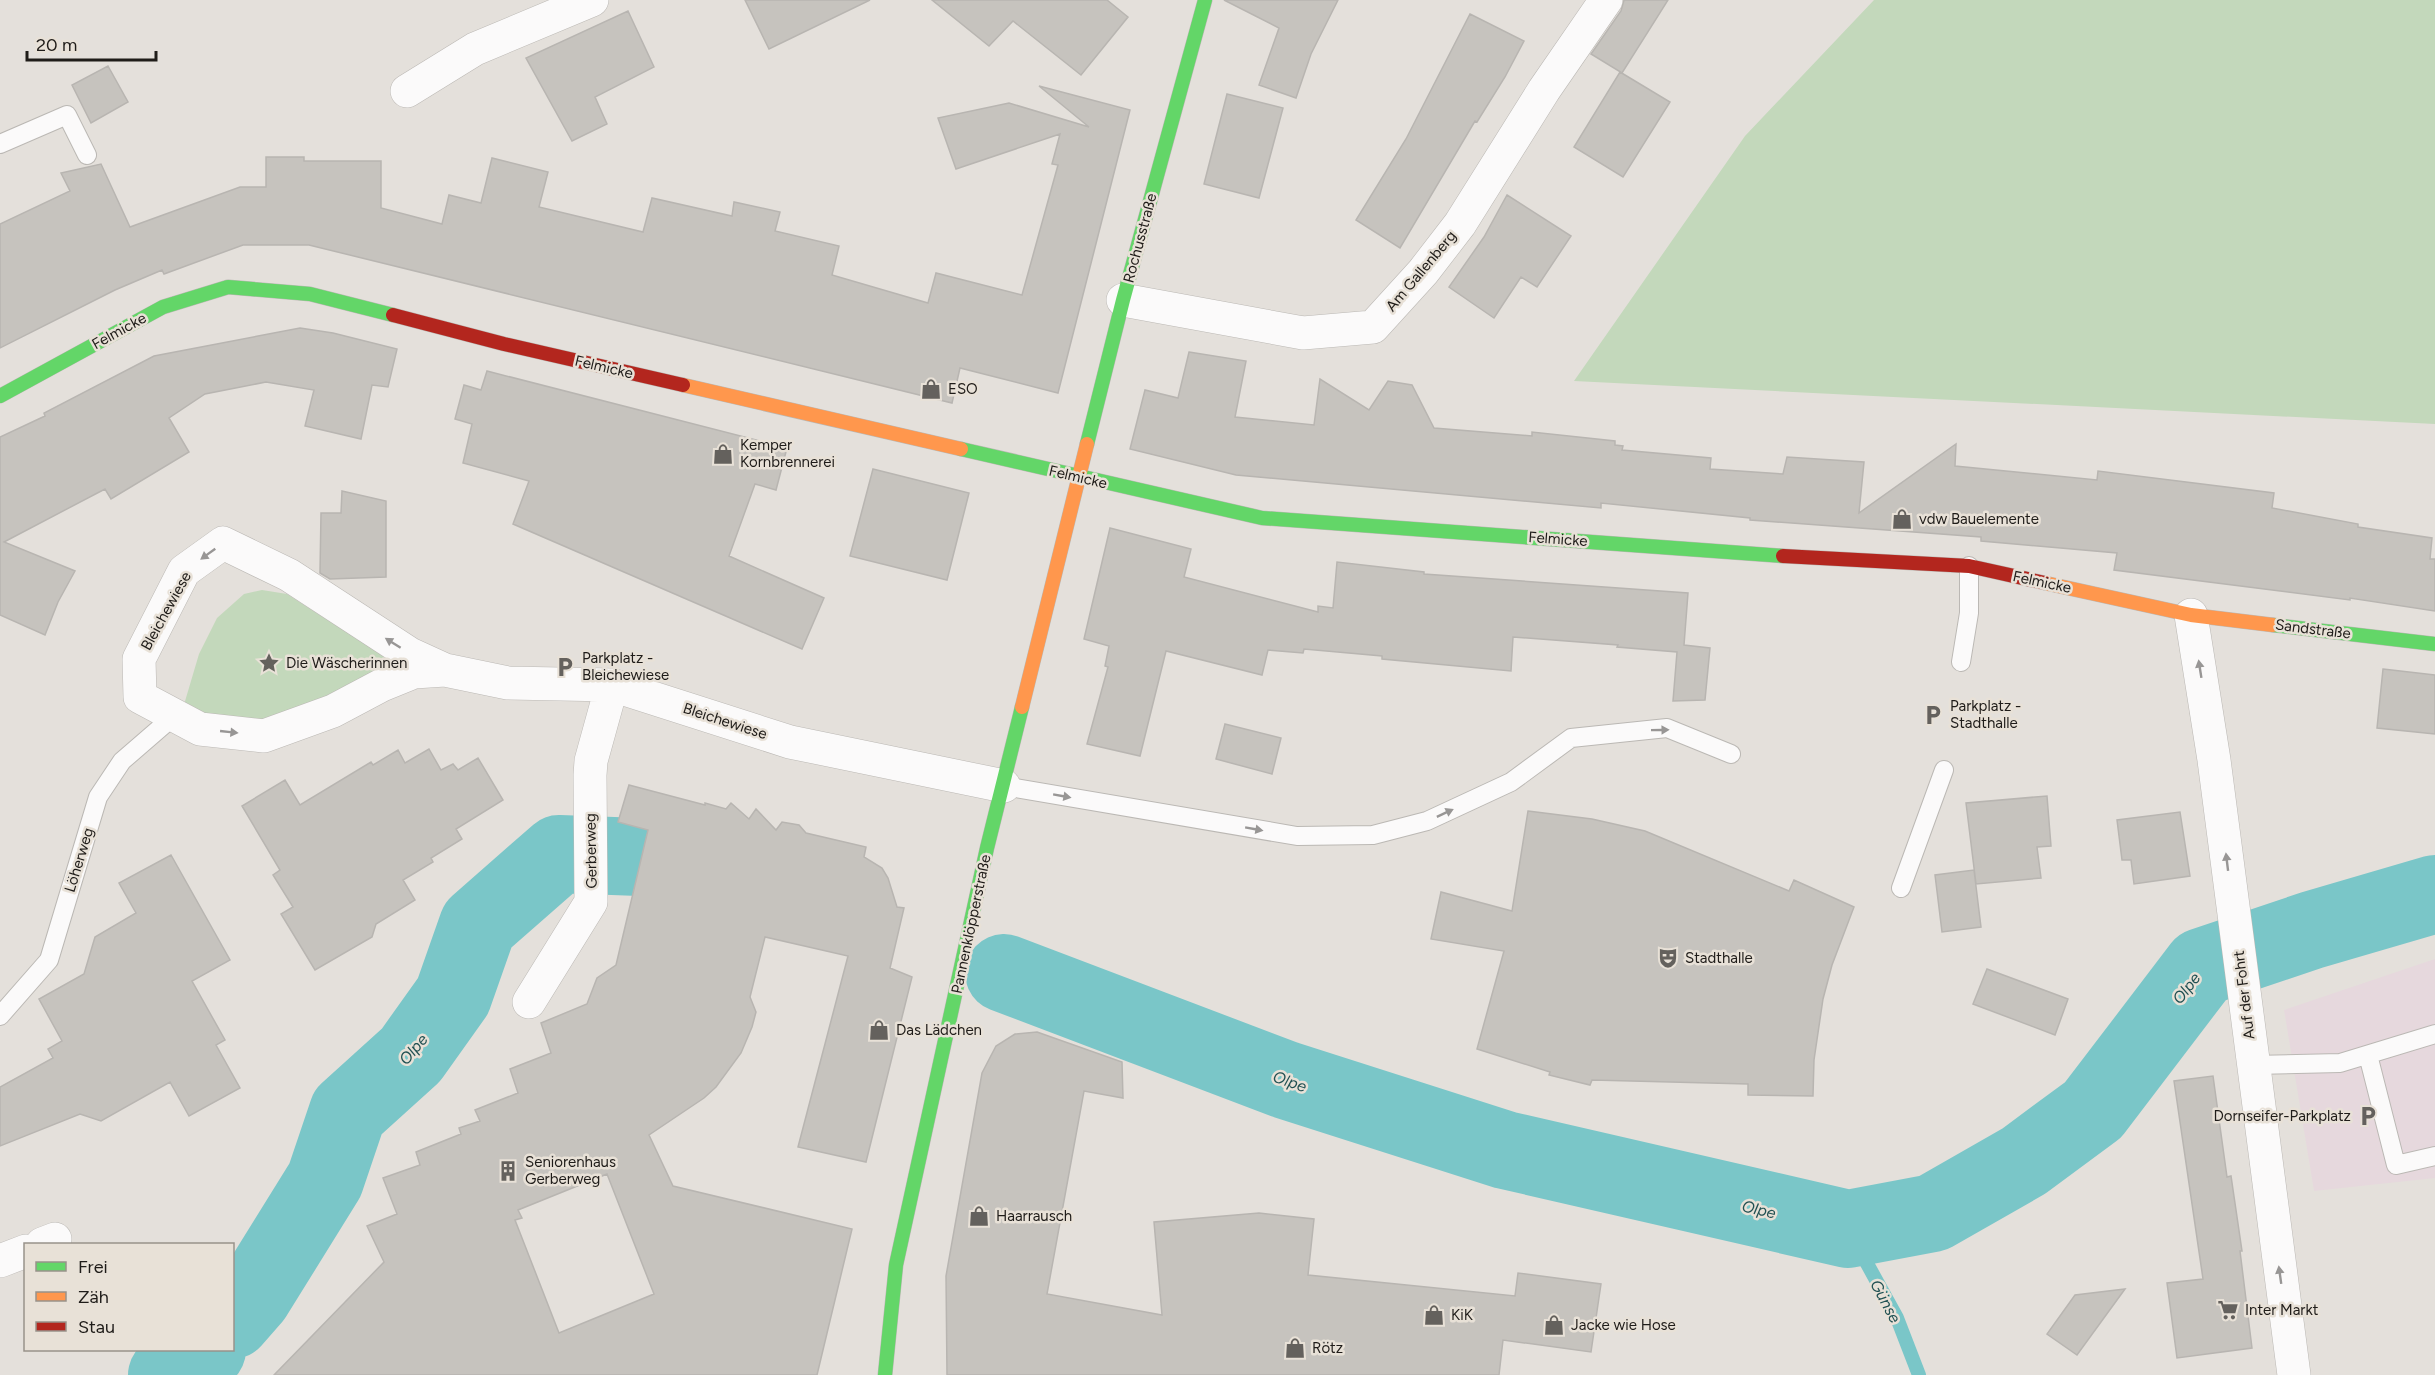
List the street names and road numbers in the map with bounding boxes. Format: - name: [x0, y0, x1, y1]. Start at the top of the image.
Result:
- street label: Rochusstraße: [1119, 191, 1161, 285]
- street label: Am Gallenberg: [1382, 227, 1460, 315]
- street label: Felmicke: [89, 309, 149, 353]
- street label: Felmicke: [573, 352, 635, 382]
- street label: Felmicke: [1047, 462, 1109, 492]
- street label: Felmicke: [1528, 528, 1588, 550]
- street label: Felmicke: [2011, 567, 2073, 597]
- street label: Bleichewiese: [137, 568, 195, 654]
- street label: Sandstraße: [2274, 615, 2352, 643]
- street label: Bleichewiese: [681, 699, 769, 743]
- street label: Gerberweg: [581, 813, 601, 889]
- street label: Löherweg: [61, 825, 97, 895]
- street label: Pannenklöpperstraße: [947, 853, 995, 995]
- street label: Auf der Fohrt: [2230, 949, 2258, 1040]

